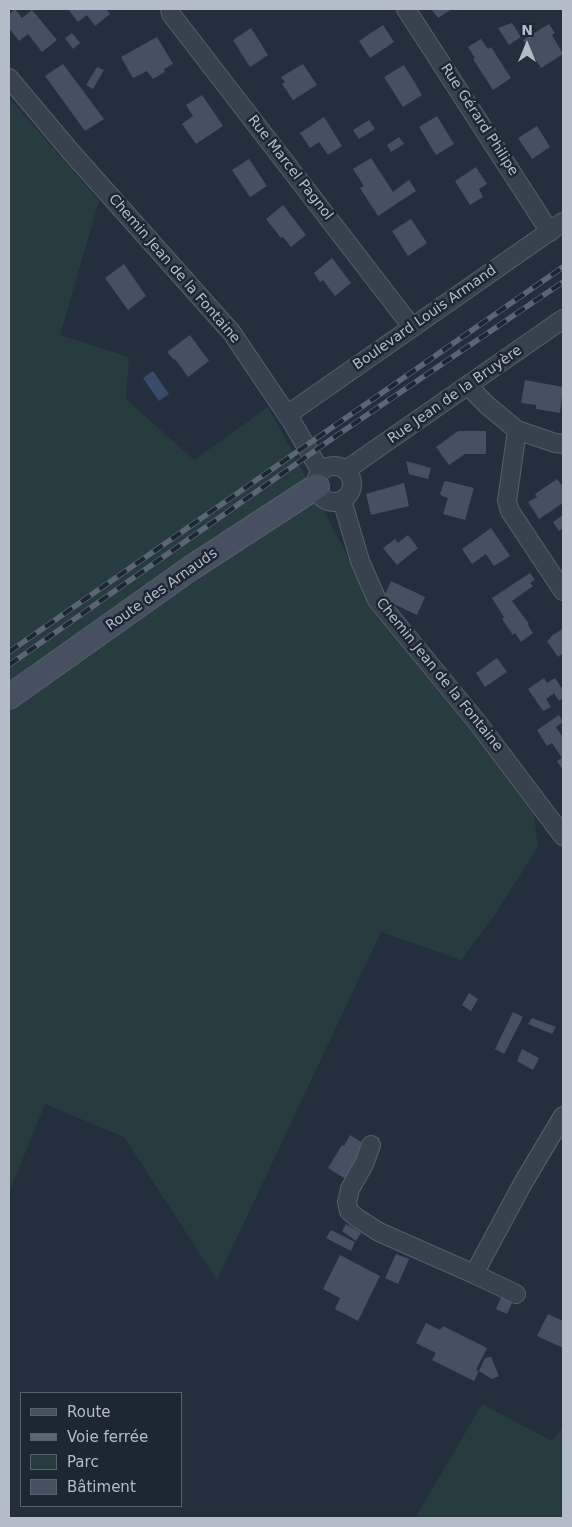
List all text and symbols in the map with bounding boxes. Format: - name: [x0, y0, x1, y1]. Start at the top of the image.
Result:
- north arrow: [502, 20, 552, 70]
- text: N: [521, 22, 533, 38]
- street label: Rue Gérard Philipe: [437, 61, 521, 179]
- street label: Rue Marcel Pagnol: [244, 112, 336, 224]
- street label: Chemin Jean de la Fontaine: [105, 191, 243, 347]
- street label: Boulevard Louis Armand: [350, 262, 500, 374]
- street label: Rue Jean de la Bruyère: [385, 342, 525, 448]
- street label: Route des Arnauds: [103, 545, 221, 635]
- street label: Chemin Jean de la Fontaine: [372, 595, 506, 755]
- legend: [20, 1392, 182, 1507]
- text: Route: [67, 1403, 111, 1421]
- text: Voie ferrée: [67, 1428, 148, 1446]
- text: Parc: [67, 1453, 99, 1471]
- text: Bâtiment: [67, 1478, 136, 1496]

